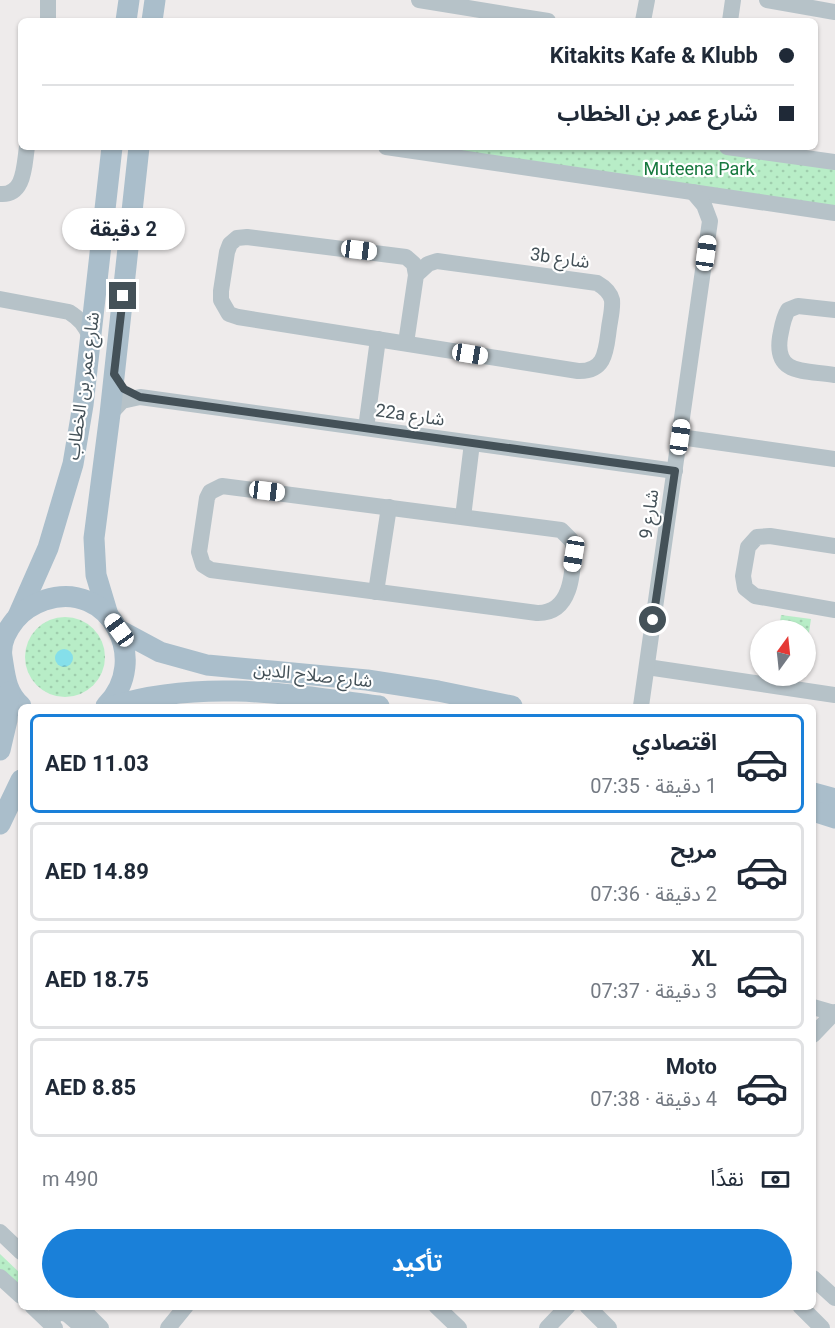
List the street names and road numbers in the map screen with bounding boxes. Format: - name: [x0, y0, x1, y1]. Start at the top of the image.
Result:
- street label: 3b شارع: [528, 243, 591, 276]
- street label: شارع عمر بن الخطاب: [62, 311, 107, 462]
- street label: 22a شارع: [374, 399, 446, 434]
- street label: شارع 9: [635, 488, 666, 541]
- street label: شارع صلاح الدين: [252, 658, 374, 695]

